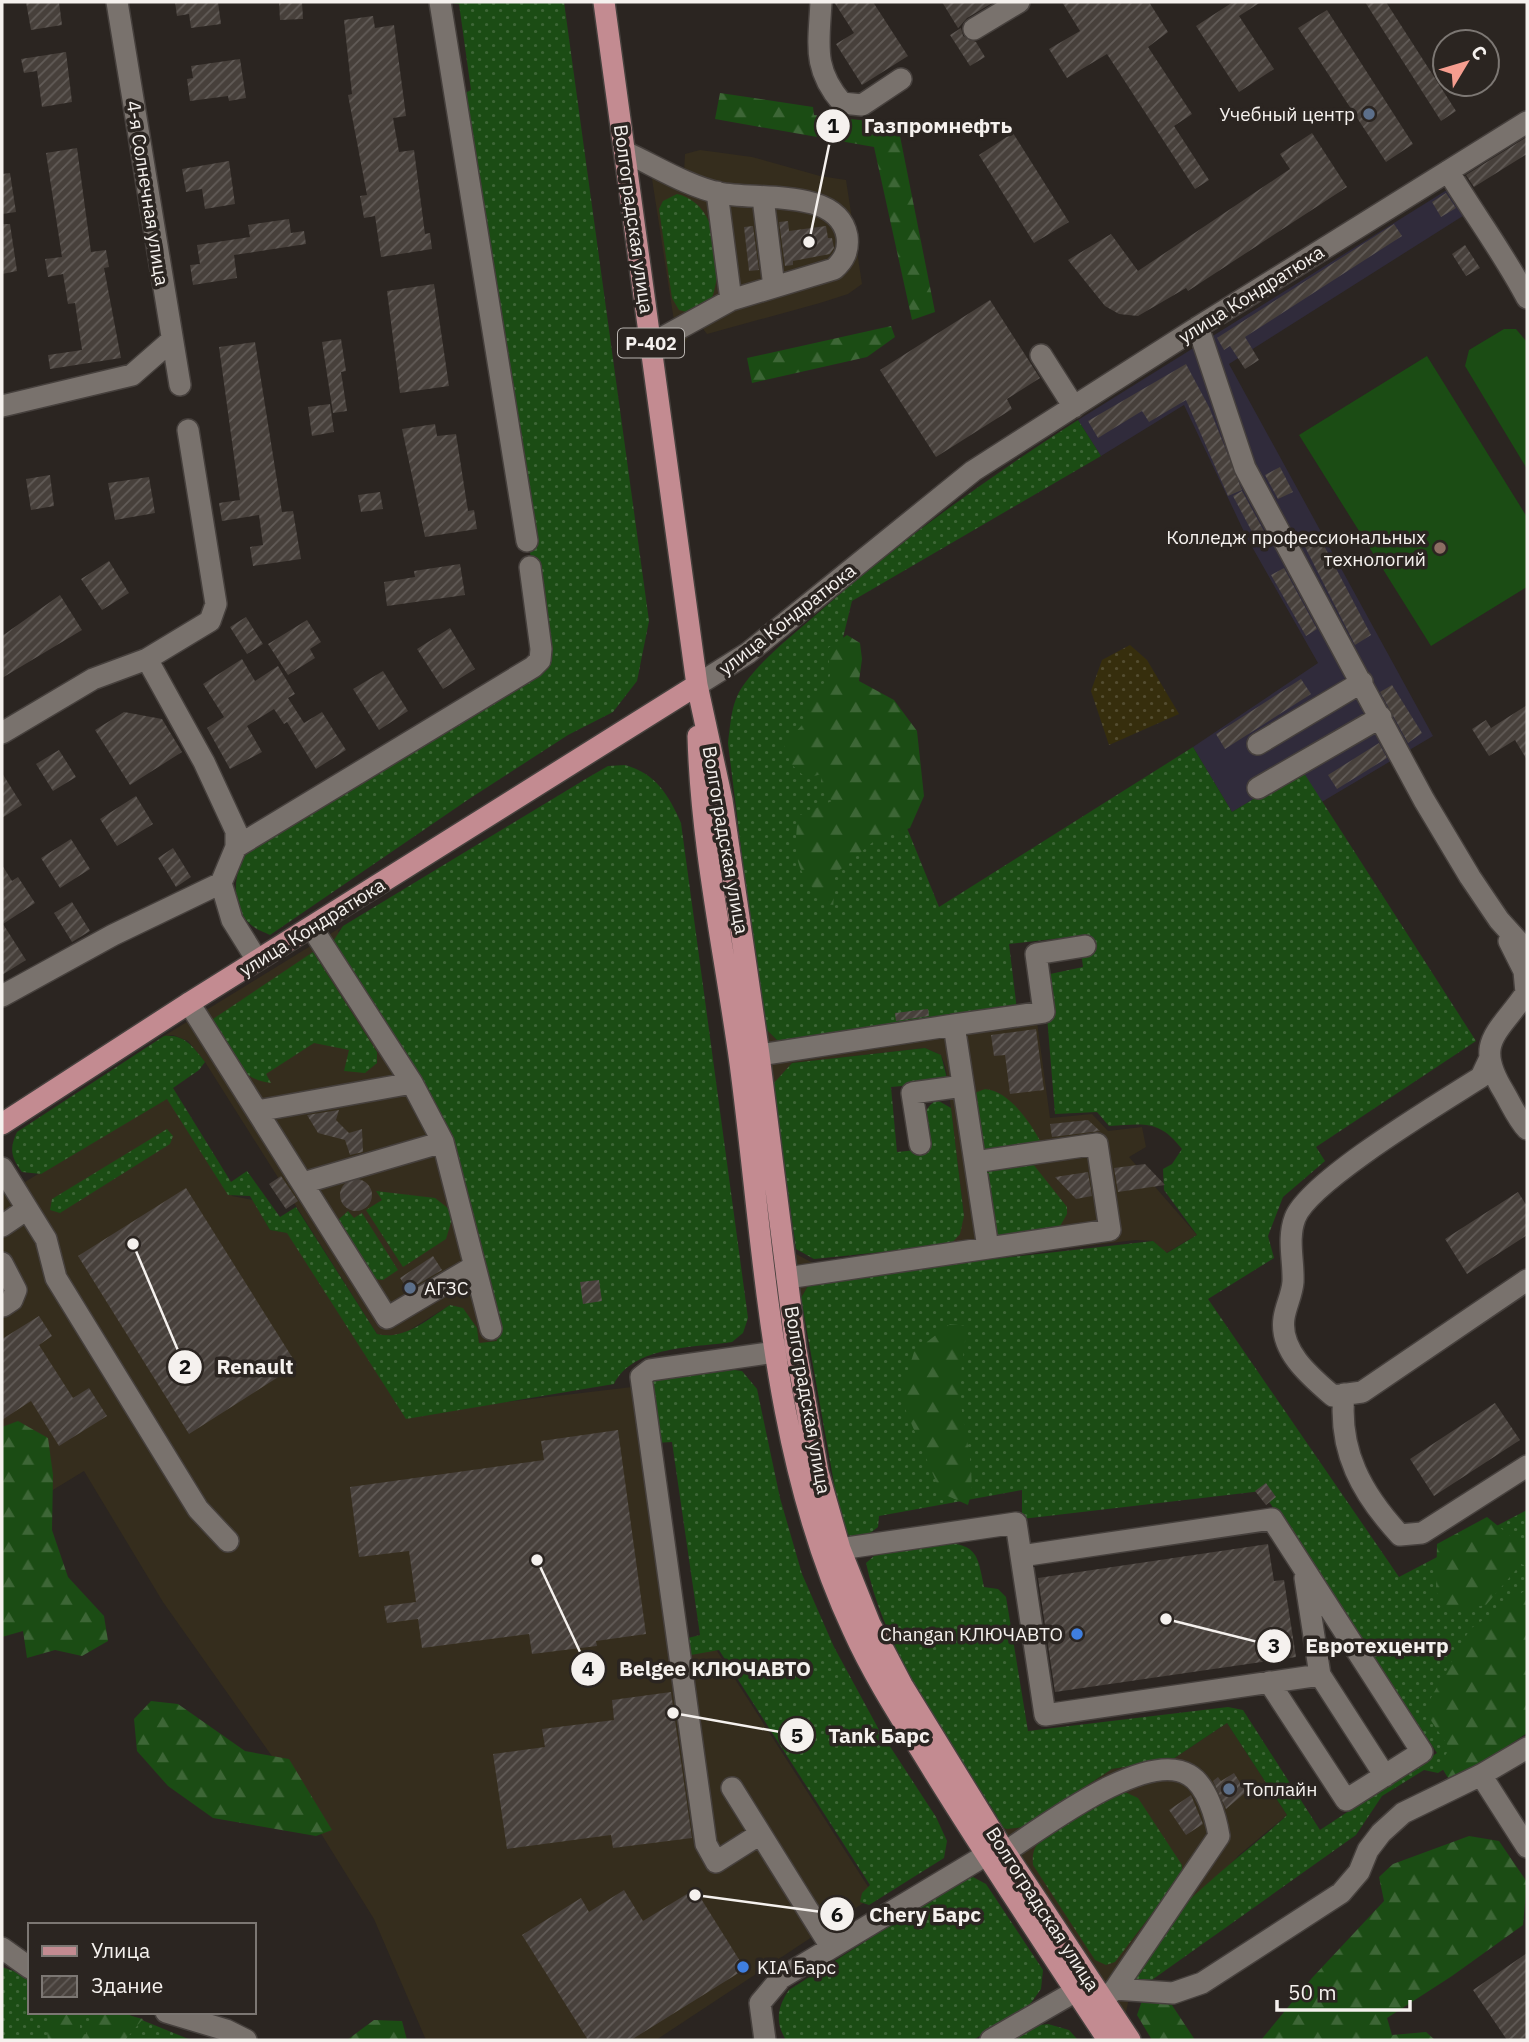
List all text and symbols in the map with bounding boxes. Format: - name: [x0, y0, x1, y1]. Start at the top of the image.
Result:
- north arrow: [1431, 28, 1501, 98]
- text: С: [1466, 40, 1493, 65]
- street label: 4-я Солнечная улица: [122, 99, 174, 287]
- place label: Учебный центр: [1219, 102, 1355, 126]
- callout: Газпромнефть: [815, 105, 1027, 147]
- marker: Учебный центр: [1361, 106, 1377, 122]
- text: 1: [827, 111, 840, 139]
- text: Газпромнефть: [864, 111, 1012, 139]
- street label: Волгоградская улица: [609, 123, 659, 315]
- street label: улица Кондратюка: [1174, 239, 1328, 349]
- road number: Р-402: [618, 328, 684, 358]
- place label: Колледж профессиональных технологий: [1166, 525, 1426, 571]
- marker: Колледж профессиональных технологий: [1432, 540, 1448, 556]
- street label: улица Кондратюка: [714, 558, 860, 680]
- street label: Волгоградская улица: [698, 744, 754, 936]
- street label: улица Кондратюка: [235, 872, 389, 982]
- place label: АГЗС: [424, 1276, 469, 1300]
- marker: АГЗС: [402, 1280, 418, 1296]
- street label: Волгоградская улица: [780, 1304, 836, 1496]
- callout: Renault: [168, 1346, 308, 1388]
- text: 2: [179, 1352, 191, 1380]
- text: Renault: [217, 1352, 293, 1380]
- place label: Changan КЛЮЧАВТО: [880, 1622, 1063, 1646]
- callout: Евротехцентр: [1257, 1625, 1463, 1667]
- marker: Changan КЛЮЧАВТО: [1069, 1626, 1085, 1642]
- text: 3: [1268, 1631, 1280, 1659]
- text: Евротехцентр: [1305, 1631, 1449, 1659]
- callout: Belgee КЛЮЧАВТО: [571, 1648, 825, 1690]
- text: 4: [582, 1654, 594, 1682]
- text: Belgee КЛЮЧАВТО: [619, 1654, 811, 1682]
- callout: Tank Барс: [779, 1714, 944, 1756]
- text: 5: [791, 1721, 803, 1749]
- text: Tank Барс: [828, 1721, 930, 1749]
- place label: Топлайн: [1243, 1777, 1317, 1801]
- marker: Топлайн: [1221, 1781, 1237, 1797]
- street label: Волгоградская улица: [981, 1822, 1105, 1996]
- callout: Chery Барс: [820, 1893, 995, 1935]
- text: 6: [831, 1900, 843, 1928]
- text: Chery Барс: [869, 1900, 981, 1928]
- legend: [28, 1923, 256, 2014]
- text: Улица: [91, 1936, 150, 1964]
- place label: KIA Барс: [757, 1955, 837, 1979]
- marker: KIA Барс: [735, 1959, 751, 1975]
- scale bar: [1277, 1968, 1410, 2012]
- text: Здание: [91, 1971, 163, 1999]
- text: 50 m: [1288, 1978, 1337, 2006]

